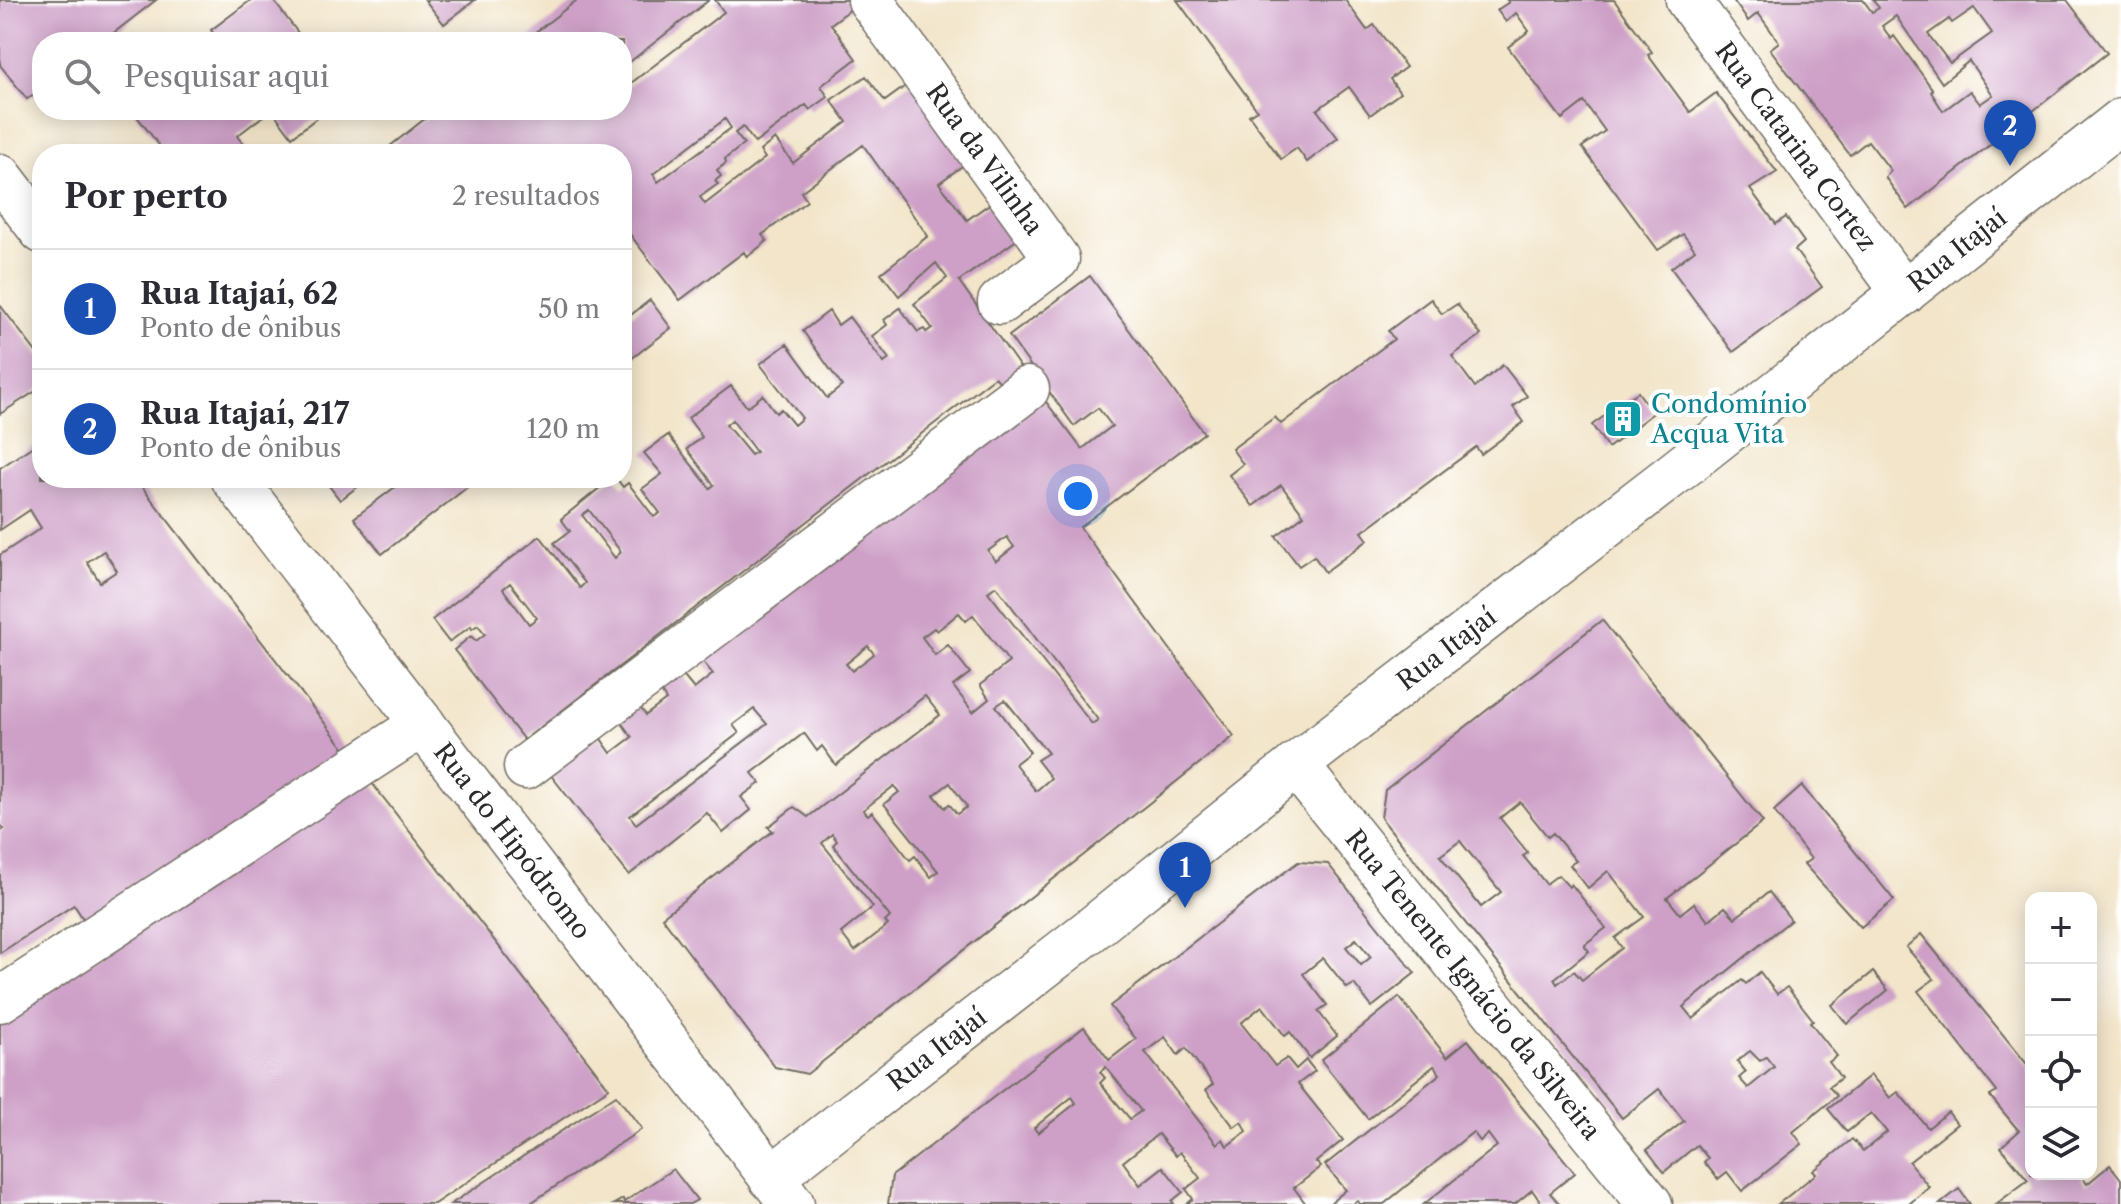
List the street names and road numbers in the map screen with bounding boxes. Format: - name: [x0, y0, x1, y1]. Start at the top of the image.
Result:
- street label: Rua Catarina Cortez: [1708, 36, 1884, 257]
- street label: Rua da Vilinha: [919, 77, 1050, 241]
- street label: Rua Itajaí: [1901, 201, 2013, 299]
- street label: Rua Itajaí: [1390, 601, 1502, 697]
- street label: Rua do Hipódromo: [427, 736, 598, 945]
- street label: Rua Tenente Ignácio da Silveira: [1338, 823, 1608, 1146]
- street label: Rua Itajaí: [881, 1001, 993, 1098]

